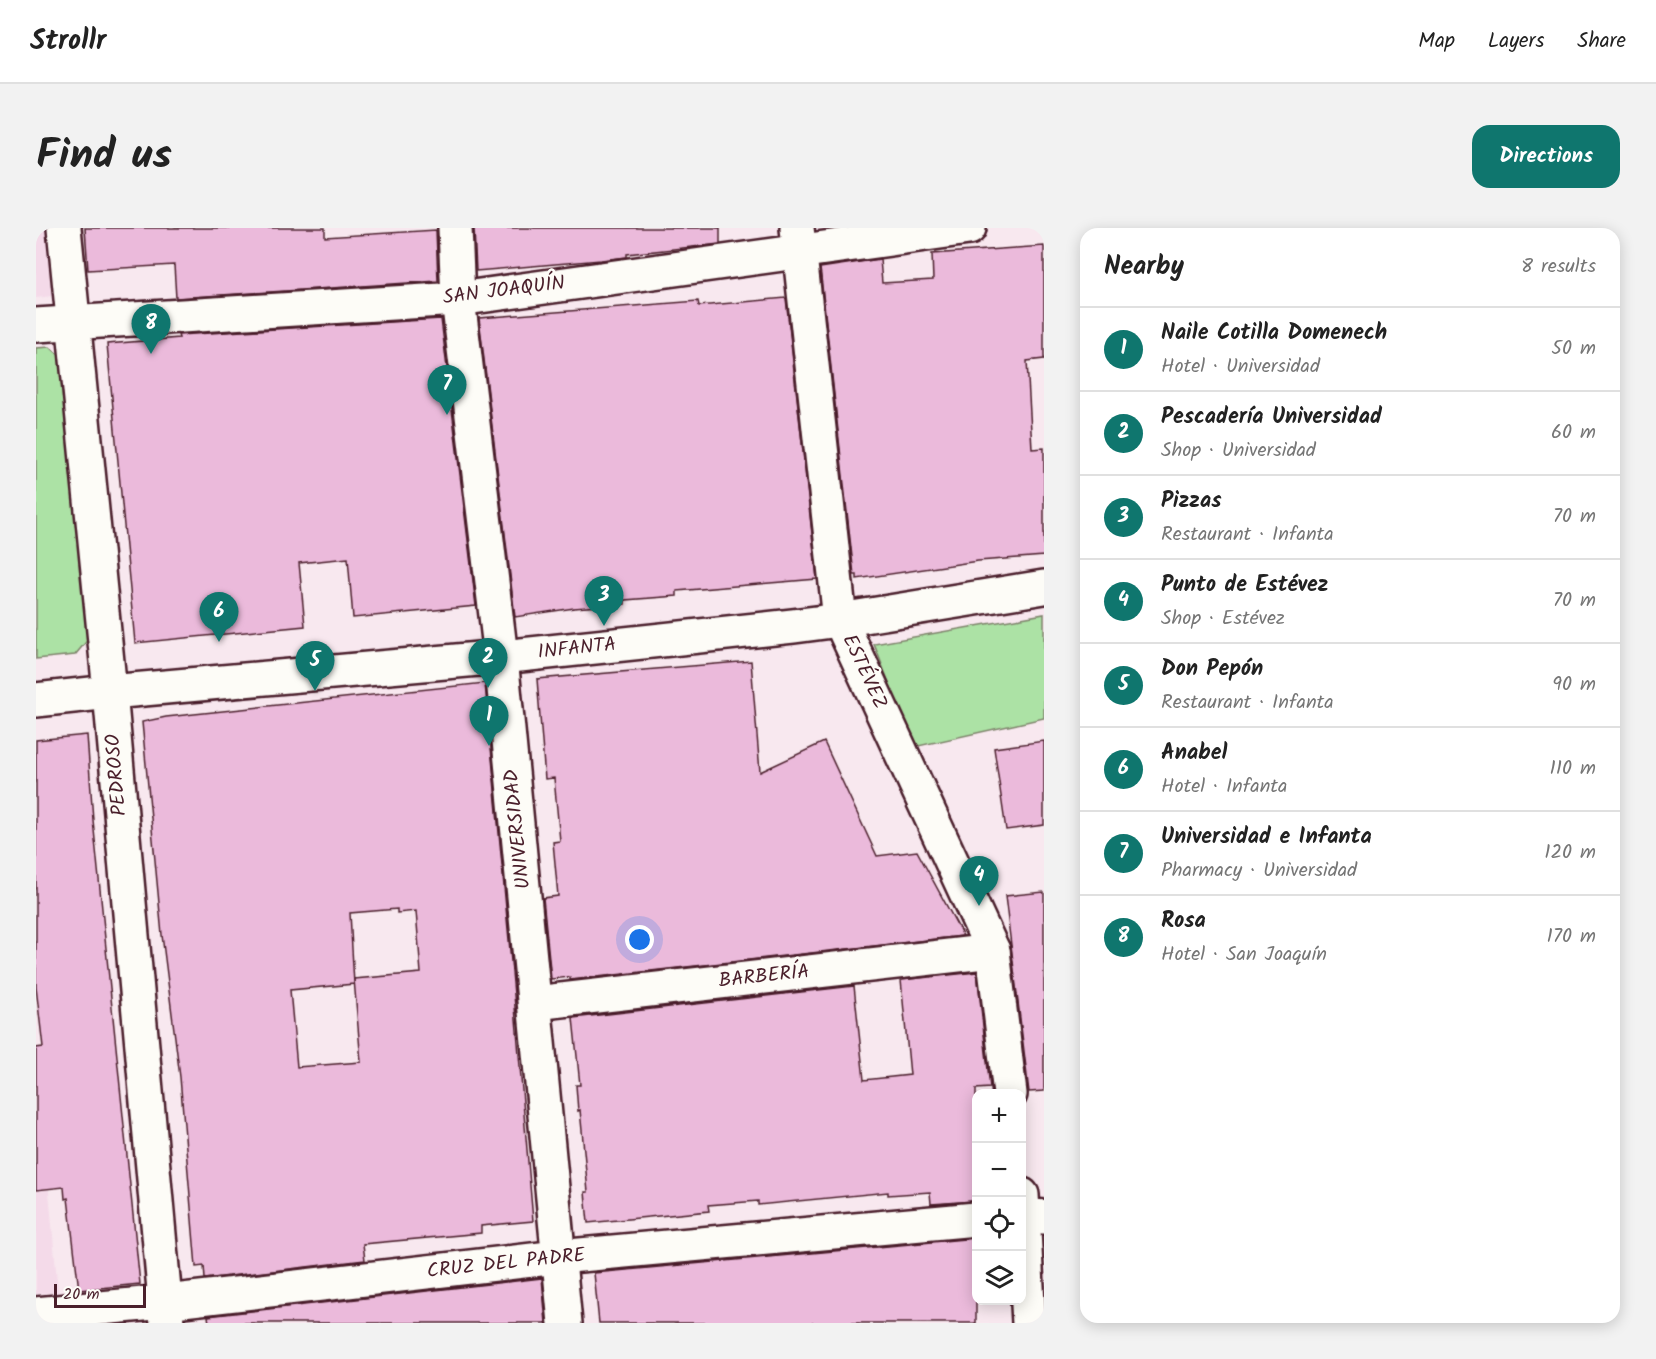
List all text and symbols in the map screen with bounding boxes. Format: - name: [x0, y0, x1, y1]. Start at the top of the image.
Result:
- text: Strollr: [30, 19, 106, 64]
- text: Map: [1418, 25, 1455, 58]
- text: Layers: [1488, 25, 1544, 58]
- text: Share: [1577, 25, 1626, 58]
- text: Find us: [36, 123, 172, 190]
- button: Directions: [1472, 125, 1620, 188]
- text: Nearby: [1104, 246, 1184, 288]
- text: 8 results: [1521, 251, 1596, 283]
- street label: SAN JOAQUÍN: [441, 268, 567, 314]
- pin: 8: [132, 304, 170, 354]
- text: Naile Cotilla Domenech: [1161, 316, 1387, 351]
- text: 1: [1120, 333, 1127, 365]
- text: 50 m: [1551, 333, 1596, 365]
- text: Hotel · Universidad: [1161, 351, 1320, 383]
- pin: 7: [428, 366, 466, 415]
- text: Pescadería Universidad: [1161, 400, 1382, 435]
- text: 2: [1118, 417, 1129, 449]
- text: 60 m: [1551, 417, 1596, 449]
- text: Shop · Universidad: [1161, 435, 1316, 467]
- text: Pizzas: [1161, 484, 1221, 519]
- text: 3: [1118, 501, 1129, 533]
- text: 70 m: [1553, 501, 1596, 533]
- text: Restaurant · Infanta: [1161, 519, 1334, 551]
- text: Punto de Estévez: [1161, 568, 1328, 603]
- pin: 3: [584, 576, 624, 626]
- text: 4: [1118, 585, 1129, 617]
- text: 70 m: [1553, 585, 1596, 617]
- pin: 6: [200, 592, 238, 642]
- text: Shop · Estévez: [1161, 603, 1285, 635]
- street label: INFANTA: [536, 629, 618, 669]
- street label: ESTÉVEZ: [833, 629, 895, 715]
- pin: 2: [468, 638, 508, 688]
- pin: 5: [296, 642, 334, 691]
- text: Don Pepón: [1161, 652, 1263, 687]
- text: 5: [1118, 669, 1129, 701]
- text: 90 m: [1552, 669, 1596, 701]
- text: Restaurant · Infanta: [1161, 687, 1334, 719]
- pin: 1: [470, 696, 508, 746]
- street label: PEDROSO: [97, 733, 137, 817]
- text: Anabel: [1161, 736, 1227, 771]
- text: 6: [1118, 753, 1129, 785]
- text: 110 m: [1550, 753, 1596, 785]
- street label: UNIVERSIDAD: [496, 767, 540, 891]
- text: Hotel · Infanta: [1161, 771, 1287, 803]
- text: Universidad e Infanta: [1161, 820, 1372, 855]
- text: 7: [1119, 837, 1128, 869]
- text: 120 m: [1544, 837, 1596, 869]
- text: Pharmacy · Universidad: [1161, 855, 1357, 887]
- pin: 4: [960, 856, 998, 906]
- text: Rosa: [1161, 904, 1206, 939]
- text: 8: [1118, 921, 1129, 953]
- text: 170 m: [1547, 921, 1596, 953]
- your location: [625, 925, 654, 954]
- text: Hotel · San Joaquín: [1161, 939, 1327, 971]
- street label: BARBERÍA: [717, 956, 811, 998]
- map controls: [972, 1089, 1026, 1305]
- button: +: [972, 1089, 1026, 1143]
- button: −: [972, 1143, 1026, 1197]
- button: locate: [972, 1197, 1026, 1251]
- street label: CRUZ DEL PADRE: [425, 1240, 588, 1288]
- button: layers: [972, 1251, 1026, 1305]
- scale bar: [54, 1281, 146, 1308]
- text: 20 m: [63, 1282, 99, 1307]

